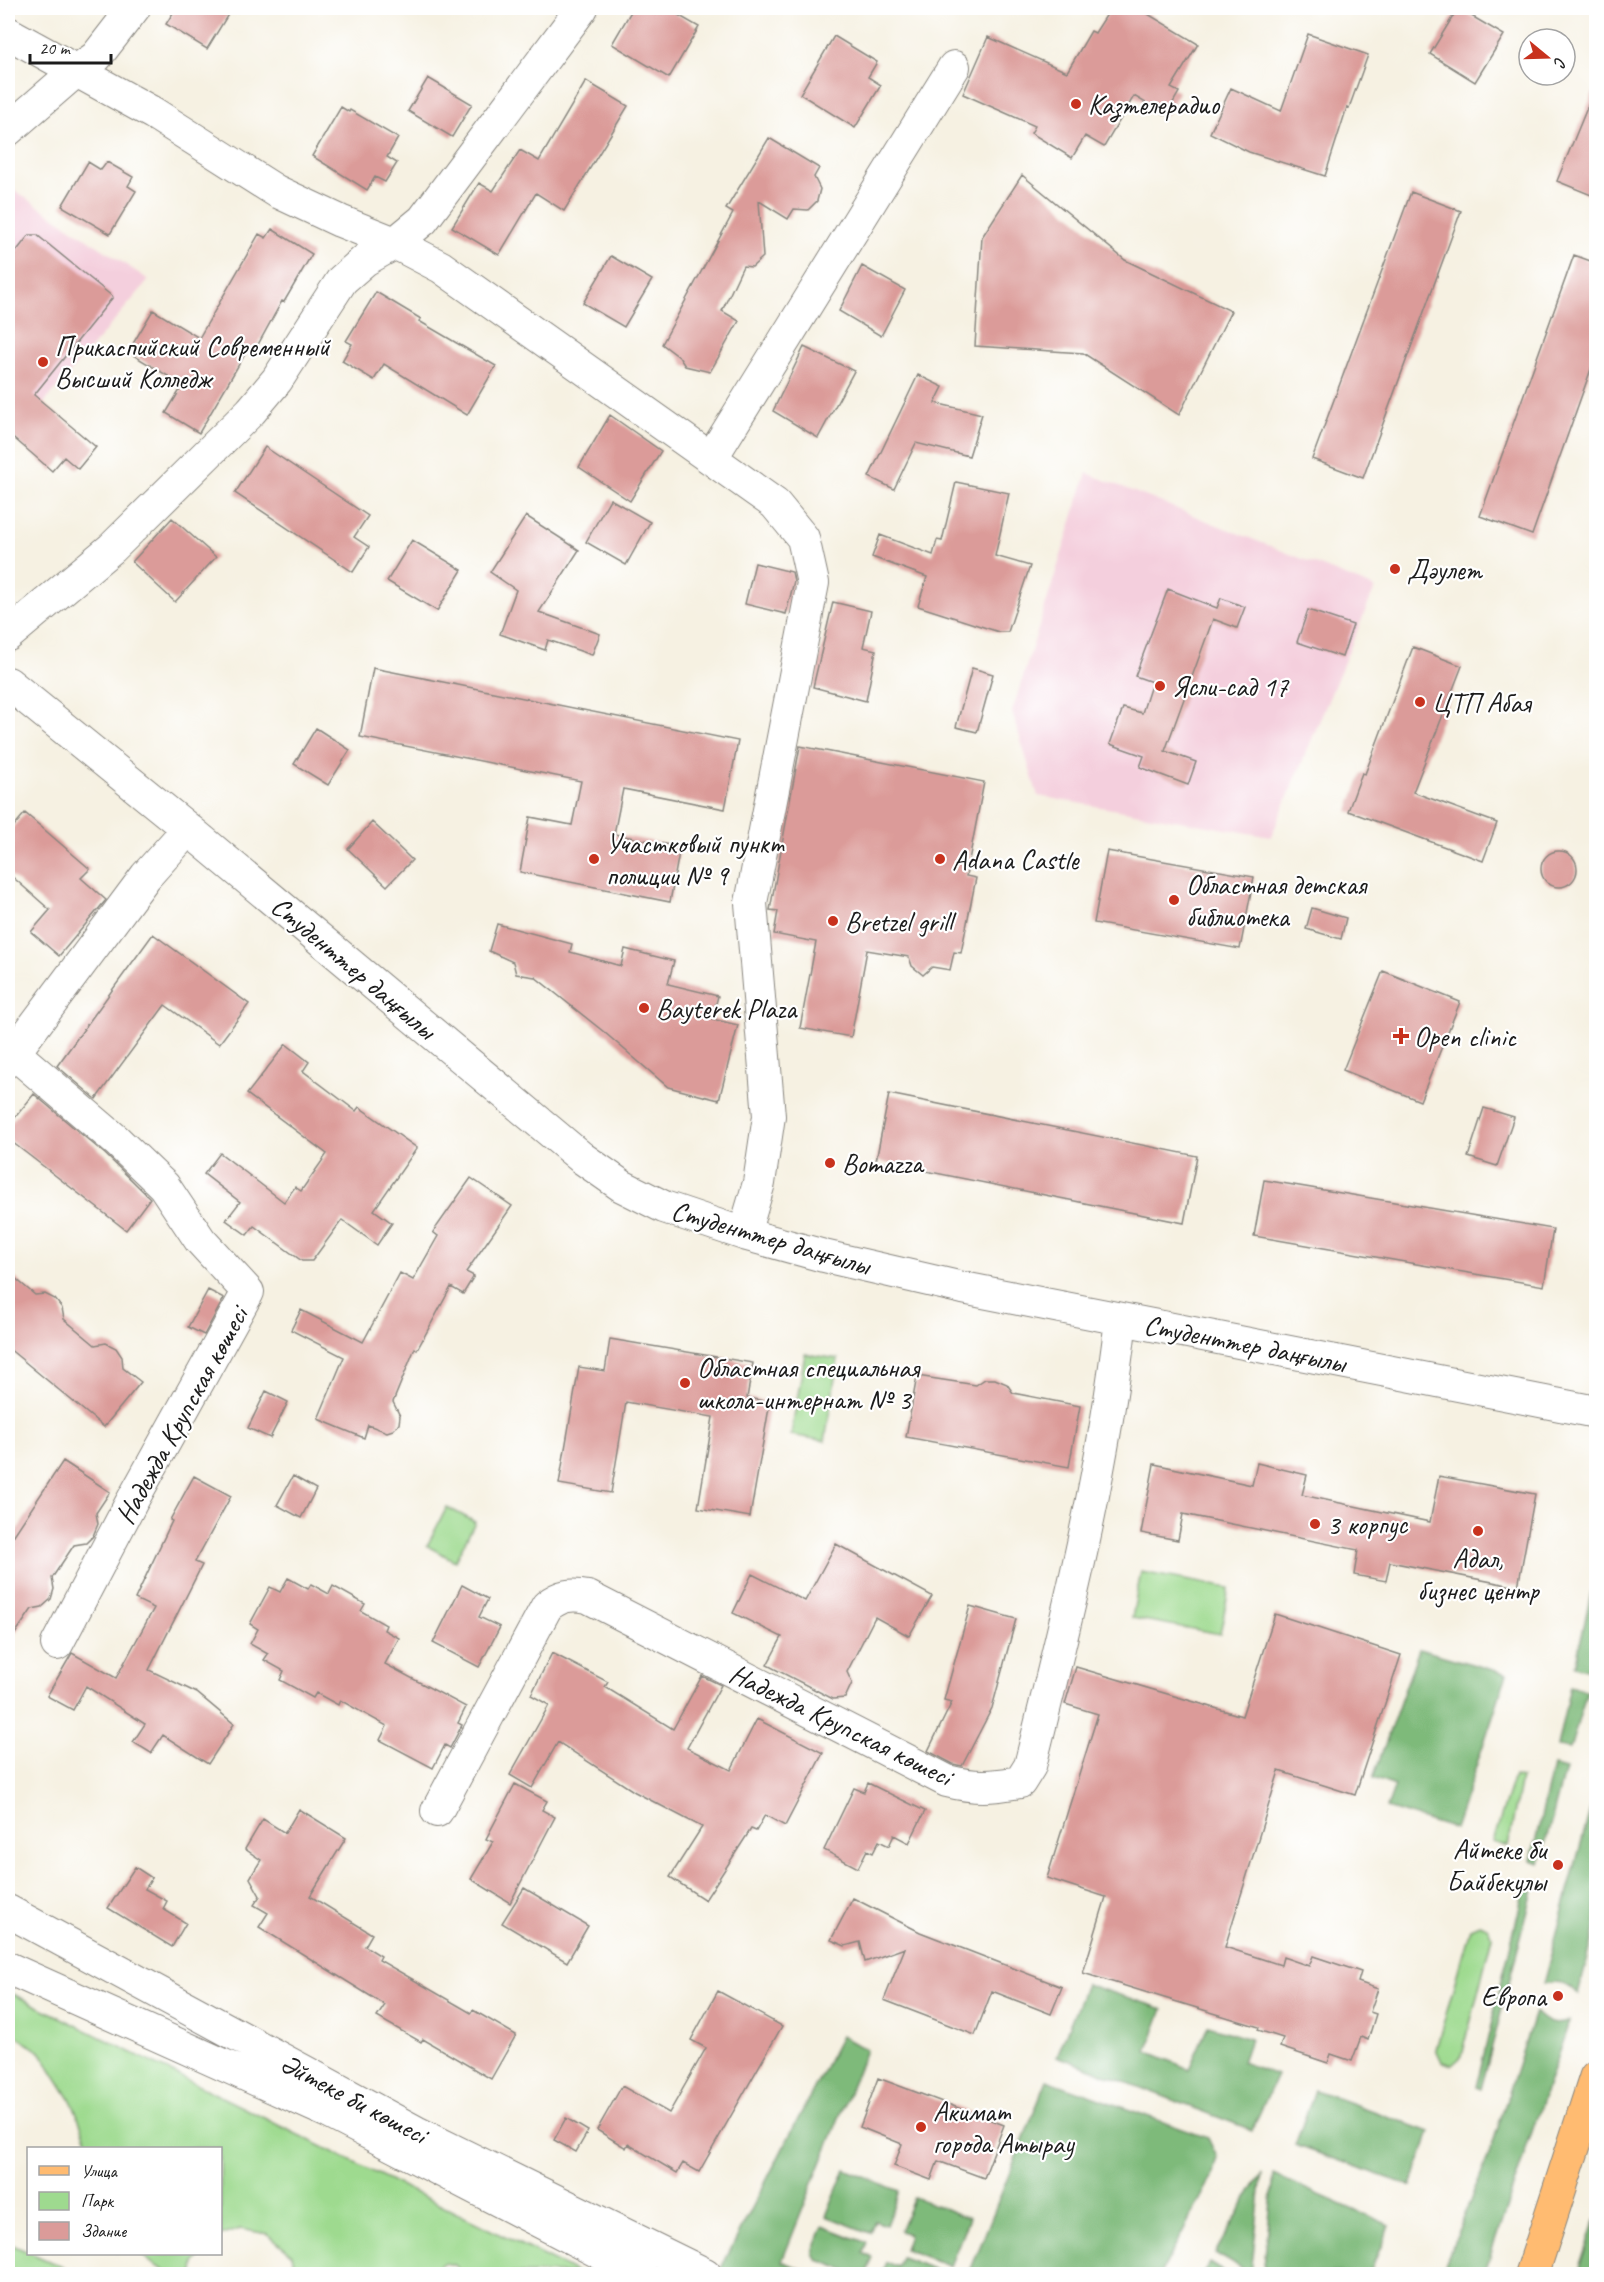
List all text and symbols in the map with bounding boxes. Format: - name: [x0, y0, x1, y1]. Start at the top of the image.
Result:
- scale bar: [30, 27, 111, 65]
- north arrow: [1517, 27, 1577, 87]
- text: 20 m: [39, 37, 72, 59]
- text: С: [1549, 55, 1571, 71]
- place label: Казтелерадио: [1088, 87, 1221, 123]
- marker: Казтелерадио: [1069, 97, 1083, 111]
- place label: Прикаспийский Современный Высший Колледж: [55, 329, 331, 396]
- marker: Прикаспийский Современный Высший Колледж: [36, 355, 50, 369]
- place label: Дәулет: [1407, 552, 1484, 587]
- marker: Дәулет: [1388, 562, 1402, 576]
- place label: Ясли-сад 17: [1172, 669, 1290, 704]
- marker: Ясли-сад 17: [1153, 679, 1167, 693]
- place label: ЦТП Абая: [1432, 685, 1533, 720]
- marker: ЦТП Абая: [1413, 695, 1427, 709]
- place label: Участковый пункт полиции № 9: [606, 826, 785, 893]
- place label: Adana Сastle: [952, 842, 1080, 877]
- marker: Участковый пункт полиции № 9: [587, 852, 601, 866]
- marker: Adana Сastle: [933, 852, 947, 866]
- place label: Областная детская библиотека: [1186, 867, 1368, 934]
- street label: Студенттер даңғылы: [264, 888, 445, 1048]
- marker: Областная детская библиотека: [1167, 893, 1181, 907]
- place label: Bretzel grill: [845, 904, 957, 939]
- marker: Bretzel grill: [826, 914, 840, 928]
- place label: Bayterek Plaza: [656, 991, 798, 1026]
- marker: Bayterek Plaza: [637, 1001, 651, 1015]
- place label: Open clinic: [1414, 1019, 1517, 1054]
- marker: Open clinic: [1392, 1027, 1410, 1045]
- place label: Bomazza: [842, 1146, 925, 1181]
- marker: Bomazza: [823, 1156, 837, 1170]
- street label: Студенттер даңғылы: [668, 1192, 876, 1283]
- street label: Надежда Крупская көшесі: [107, 1297, 257, 1530]
- street label: Студенттер даңғылы: [1141, 1307, 1351, 1381]
- place label: Областная специальная школа-интернат № 3: [697, 1350, 921, 1417]
- marker: Областная специальная школа-интернат № 3: [678, 1376, 692, 1390]
- place label: 3 корпус: [1327, 1507, 1409, 1542]
- marker: 3 корпус: [1308, 1517, 1322, 1531]
- marker: Адал, бизнес центр: [1471, 1524, 1485, 1538]
- place label: Адал, бизнес центр: [1417, 1541, 1540, 1608]
- street label: Надежда Крупская көшесі: [724, 1655, 961, 1795]
- place label: Айтеке би Байбекулы: [1447, 1832, 1549, 1899]
- marker: Айтеке би Байбекулы: [1551, 1858, 1565, 1872]
- place label: Европа: [1481, 1979, 1548, 2014]
- marker: Европа: [1551, 1989, 1565, 2003]
- street label: Әйтеке би көшесі: [275, 2045, 436, 2153]
- place label: Акимат города Атырау: [933, 2094, 1076, 2161]
- marker: Акимат города Атырау: [914, 2120, 928, 2134]
- legend: [27, 2147, 222, 2255]
- text: Улица: [81, 2160, 118, 2182]
- text: Парк: [81, 2190, 115, 2212]
- text: Здание: [81, 2220, 127, 2242]

